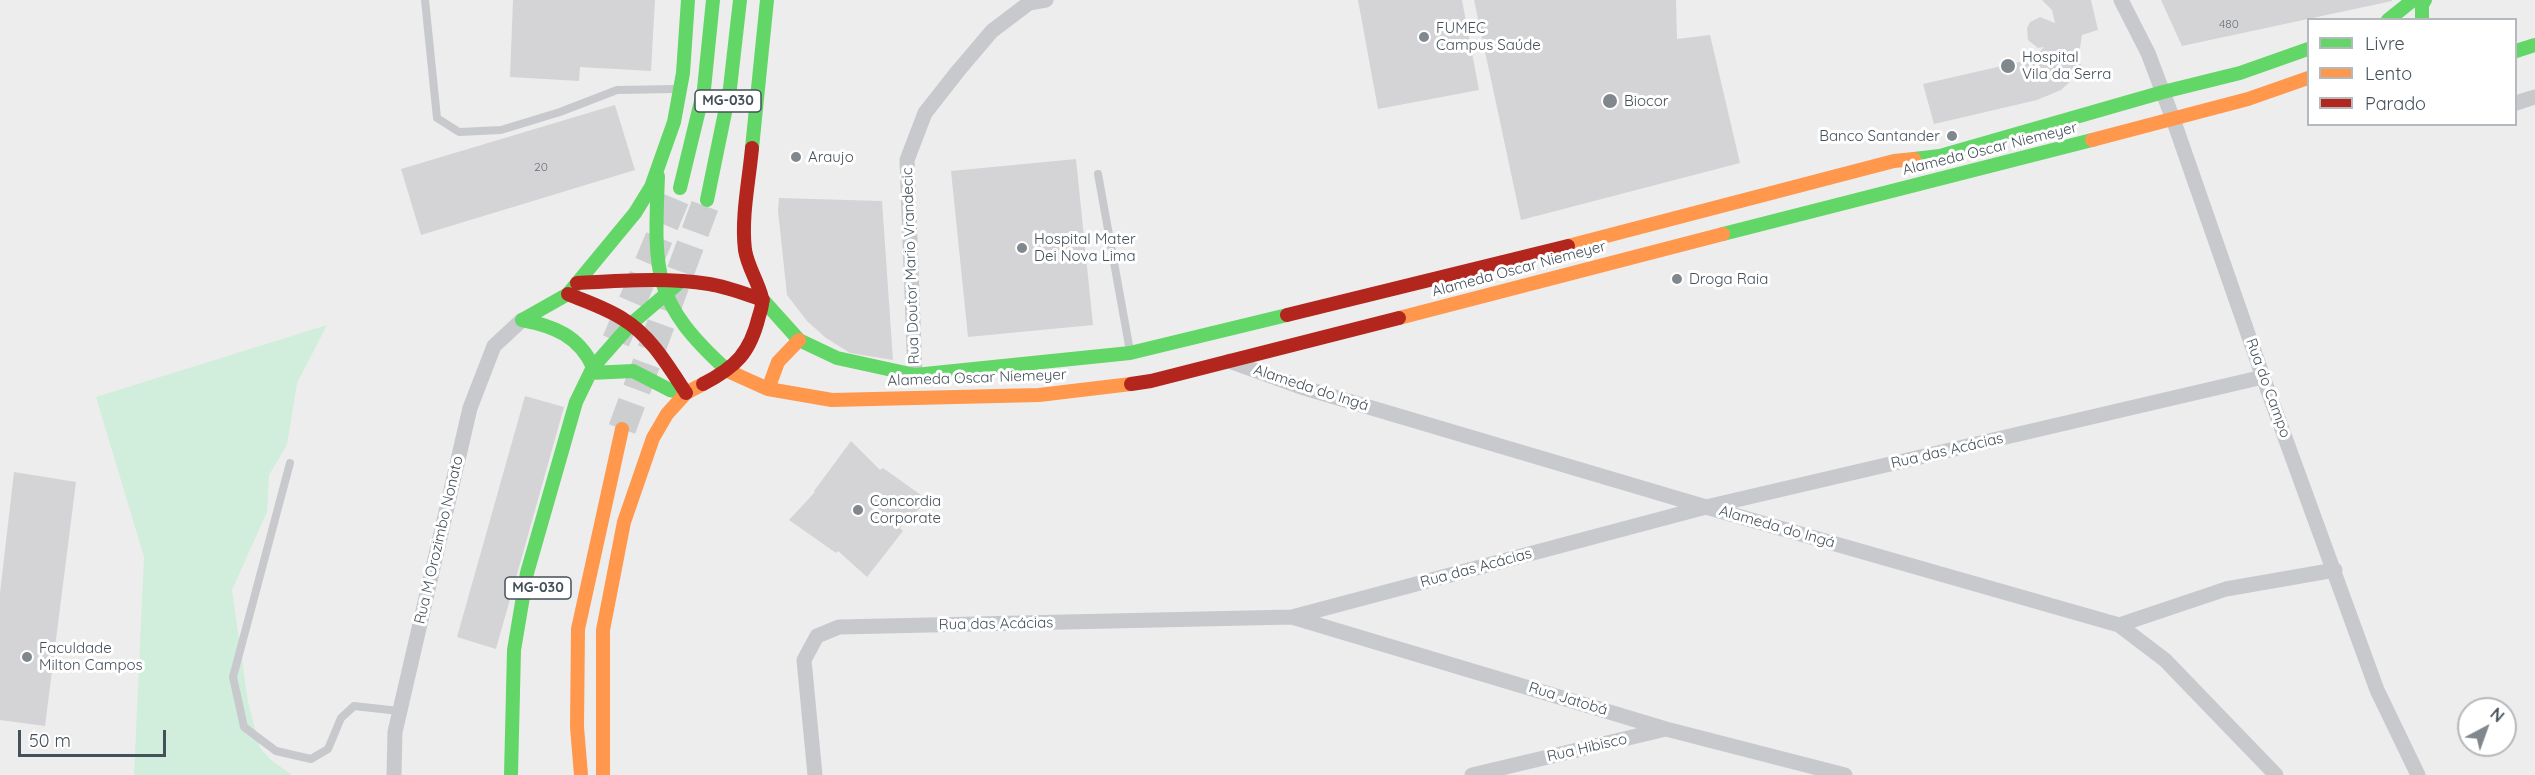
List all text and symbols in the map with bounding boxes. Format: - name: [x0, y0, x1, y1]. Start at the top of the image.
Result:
- house number: 480: [2219, 17, 2239, 31]
- legend: [2307, 18, 2517, 126]
- place label: FUMEC Campus Saúde: [1436, 19, 1541, 54]
- marker: FUMEC Campus Saúde: [1417, 30, 1431, 44]
- text: Livre: [2365, 32, 2405, 55]
- place label: Hospital Vila da Serra: [2022, 48, 2111, 83]
- marker: Hospital Vila da Serra: [1999, 57, 2017, 75]
- text: Lento: [2365, 62, 2412, 85]
- road number: MG-030: [695, 90, 761, 112]
- marker: Biocor: [1601, 92, 1619, 110]
- place label: Biocor: [1624, 92, 1669, 110]
- text: Parado: [2365, 92, 2426, 115]
- street label: Alameda Oscar Niemeyer: [1901, 119, 2079, 179]
- place label: Banco Santander: [1819, 127, 1940, 145]
- marker: Banco Santander: [1945, 129, 1959, 143]
- place label: Araujo: [808, 148, 854, 166]
- marker: Araujo: [789, 150, 803, 164]
- house number: 20: [534, 160, 548, 174]
- street label: Rua Doutor Mario Vrandecic: [899, 167, 923, 365]
- place label: Hospital Mater Dei Nova Lima: [1034, 230, 1136, 265]
- street label: Alameda Oscar Niemeyer: [1430, 237, 1608, 301]
- marker: Hospital Mater Dei Nova Lima: [1015, 241, 1029, 255]
- place label: Droga Raia: [1689, 270, 1768, 288]
- marker: Droga Raia: [1670, 272, 1684, 286]
- street label: Rua do Campo: [2242, 336, 2294, 440]
- street label: Alameda do Ingá: [1251, 361, 1371, 415]
- street label: Alameda Oscar Niemeyer: [887, 366, 1067, 390]
- street label: Rua das Acácias: [1889, 429, 2005, 473]
- street label: Rua M Orozimbo Nonato: [411, 454, 467, 626]
- place label: Concordia Corporate: [870, 492, 941, 527]
- street label: Alameda do Ingá: [1717, 502, 1837, 552]
- marker: Concordia Corporate: [851, 503, 865, 517]
- street label: Rua das Acácias: [1418, 544, 1534, 592]
- road number: MG-030: [505, 577, 571, 599]
- street label: Rua das Acácias: [939, 614, 1053, 634]
- place label: Faculdade Milton Campos: [39, 639, 143, 674]
- marker: Faculdade Milton Campos: [20, 650, 34, 664]
- street label: Rua Jatobá: [1526, 678, 1610, 720]
- north arrow: [2457, 697, 2517, 757]
- text: N: [2486, 704, 2508, 726]
- scale bar: [21, 718, 170, 756]
- text: 50 m: [29, 729, 71, 752]
- street label: Rua Hibisco: [1545, 730, 1629, 766]

